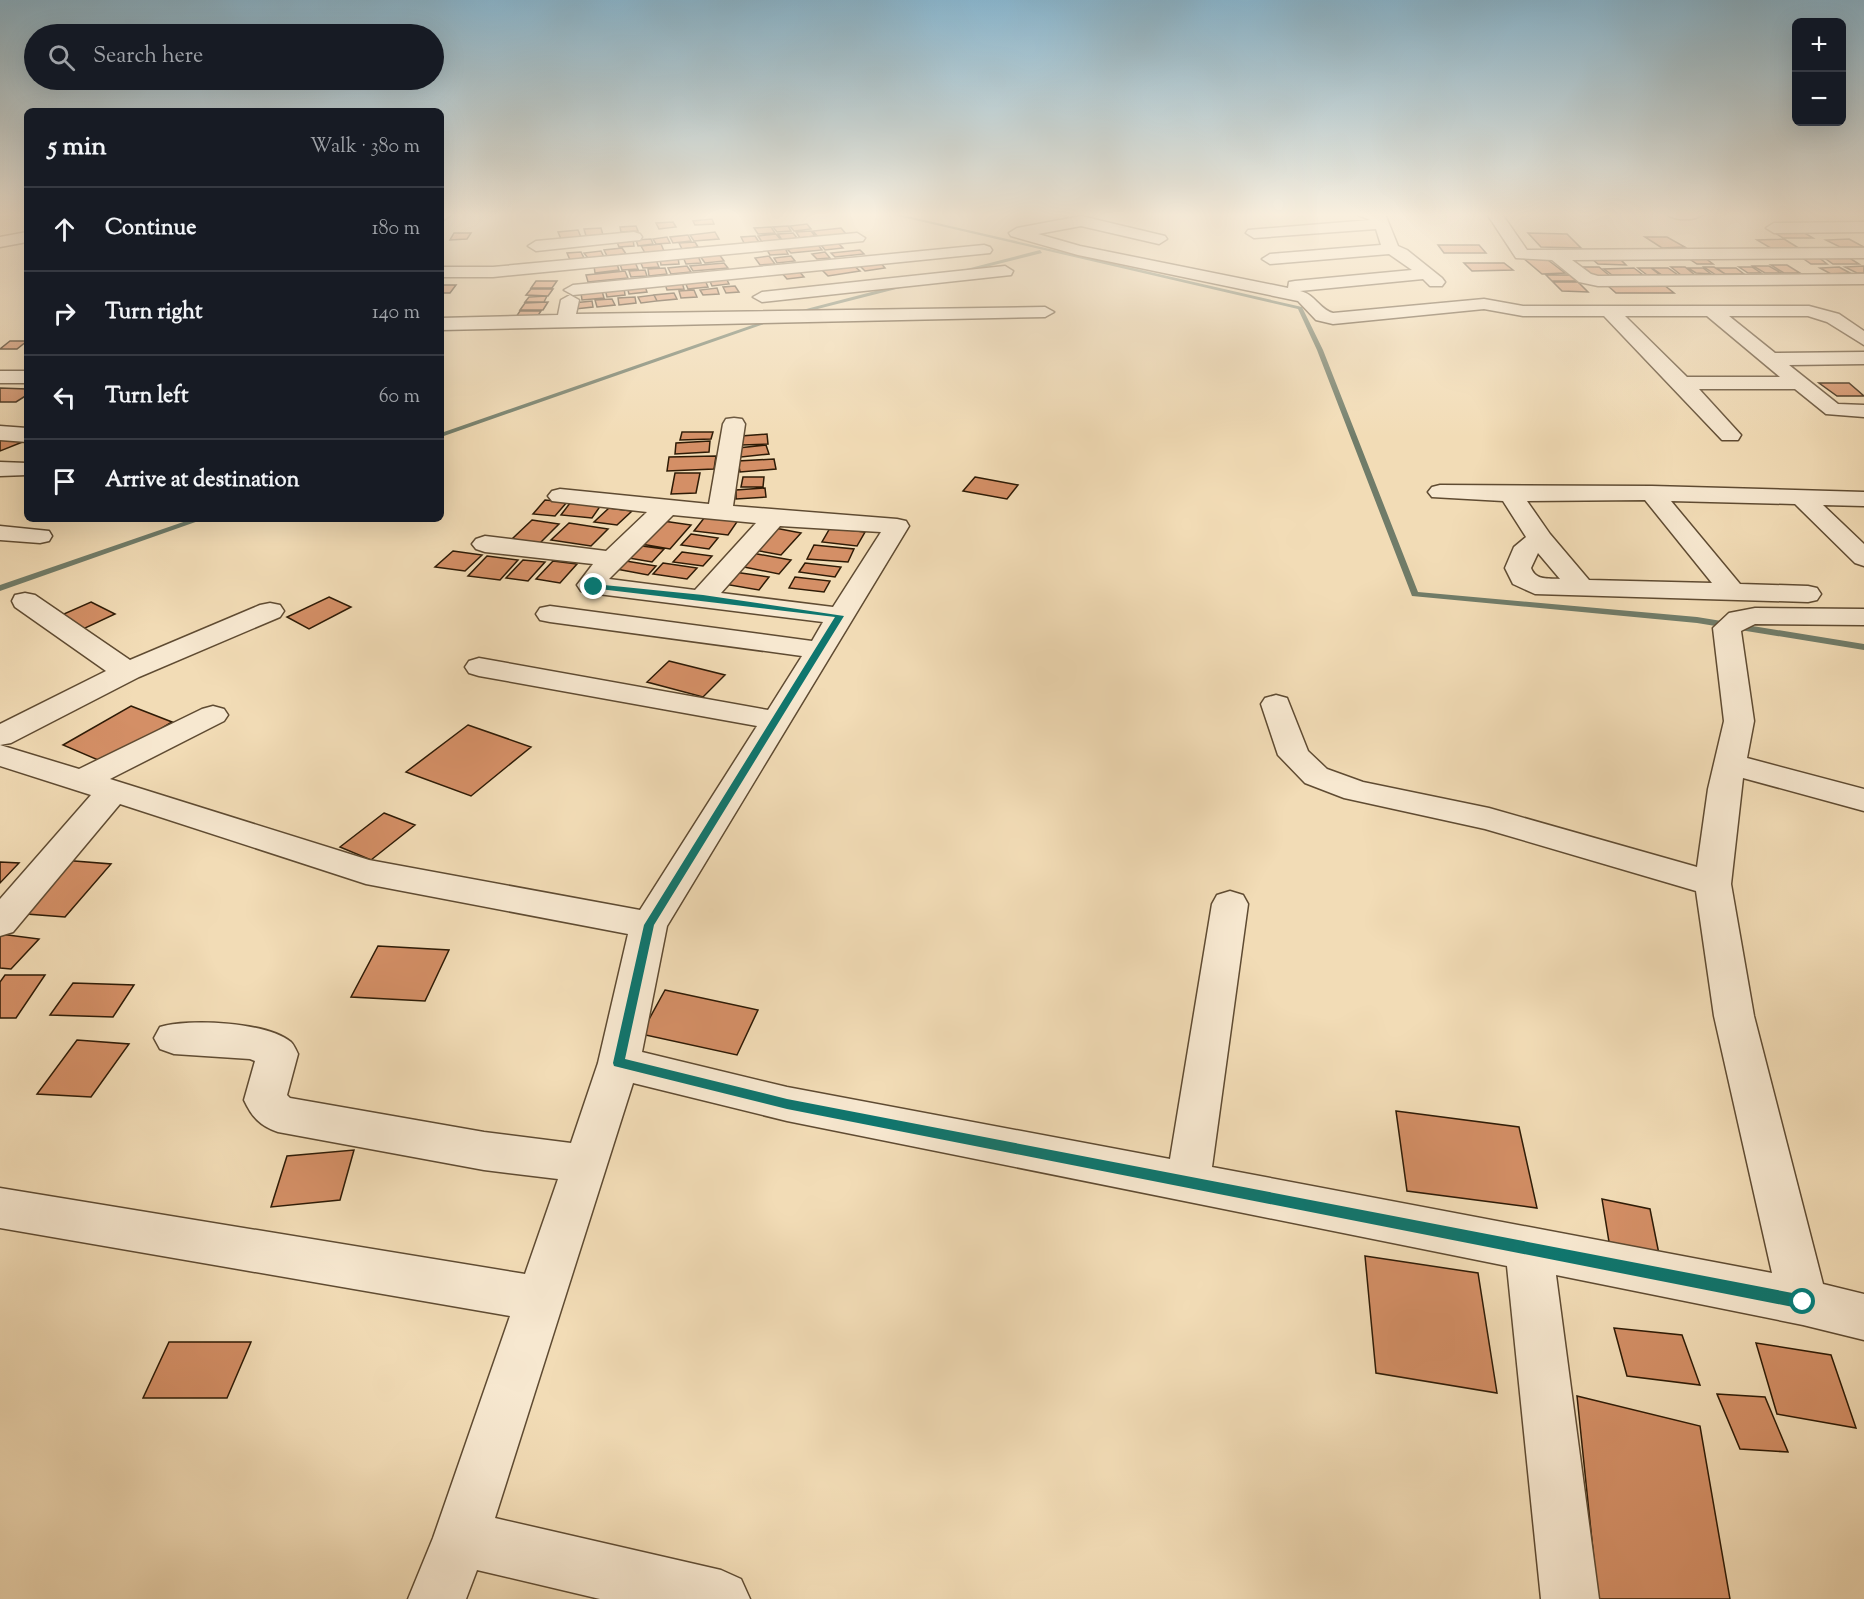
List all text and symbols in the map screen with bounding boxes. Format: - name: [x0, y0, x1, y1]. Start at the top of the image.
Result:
- map controls: [1792, 18, 1846, 126]
- button: +: [1792, 18, 1846, 72]
- search box: [24, 24, 444, 90]
- icon: search: [45, 41, 78, 74]
- text: Search here: [93, 41, 203, 73]
- button: −: [1792, 72, 1846, 126]
- text: 5 min: [48, 129, 107, 166]
- text: Walk · 380 m: [310, 133, 420, 162]
- icon: ahead: [48, 213, 81, 246]
- text: Continue: [105, 213, 196, 245]
- text: 180 m: [372, 215, 420, 244]
- icon: right: [48, 297, 81, 330]
- text: Turn right: [105, 297, 202, 329]
- text: 140 m: [372, 299, 420, 328]
- icon: left: [48, 381, 81, 414]
- text: Turn left: [105, 381, 188, 413]
- text: 60 m: [379, 383, 420, 412]
- icon: arrive: [48, 465, 81, 498]
- text: Arrive at destination: [105, 465, 300, 497]
- route end: [580, 573, 606, 599]
- route start: [1789, 1288, 1815, 1314]

